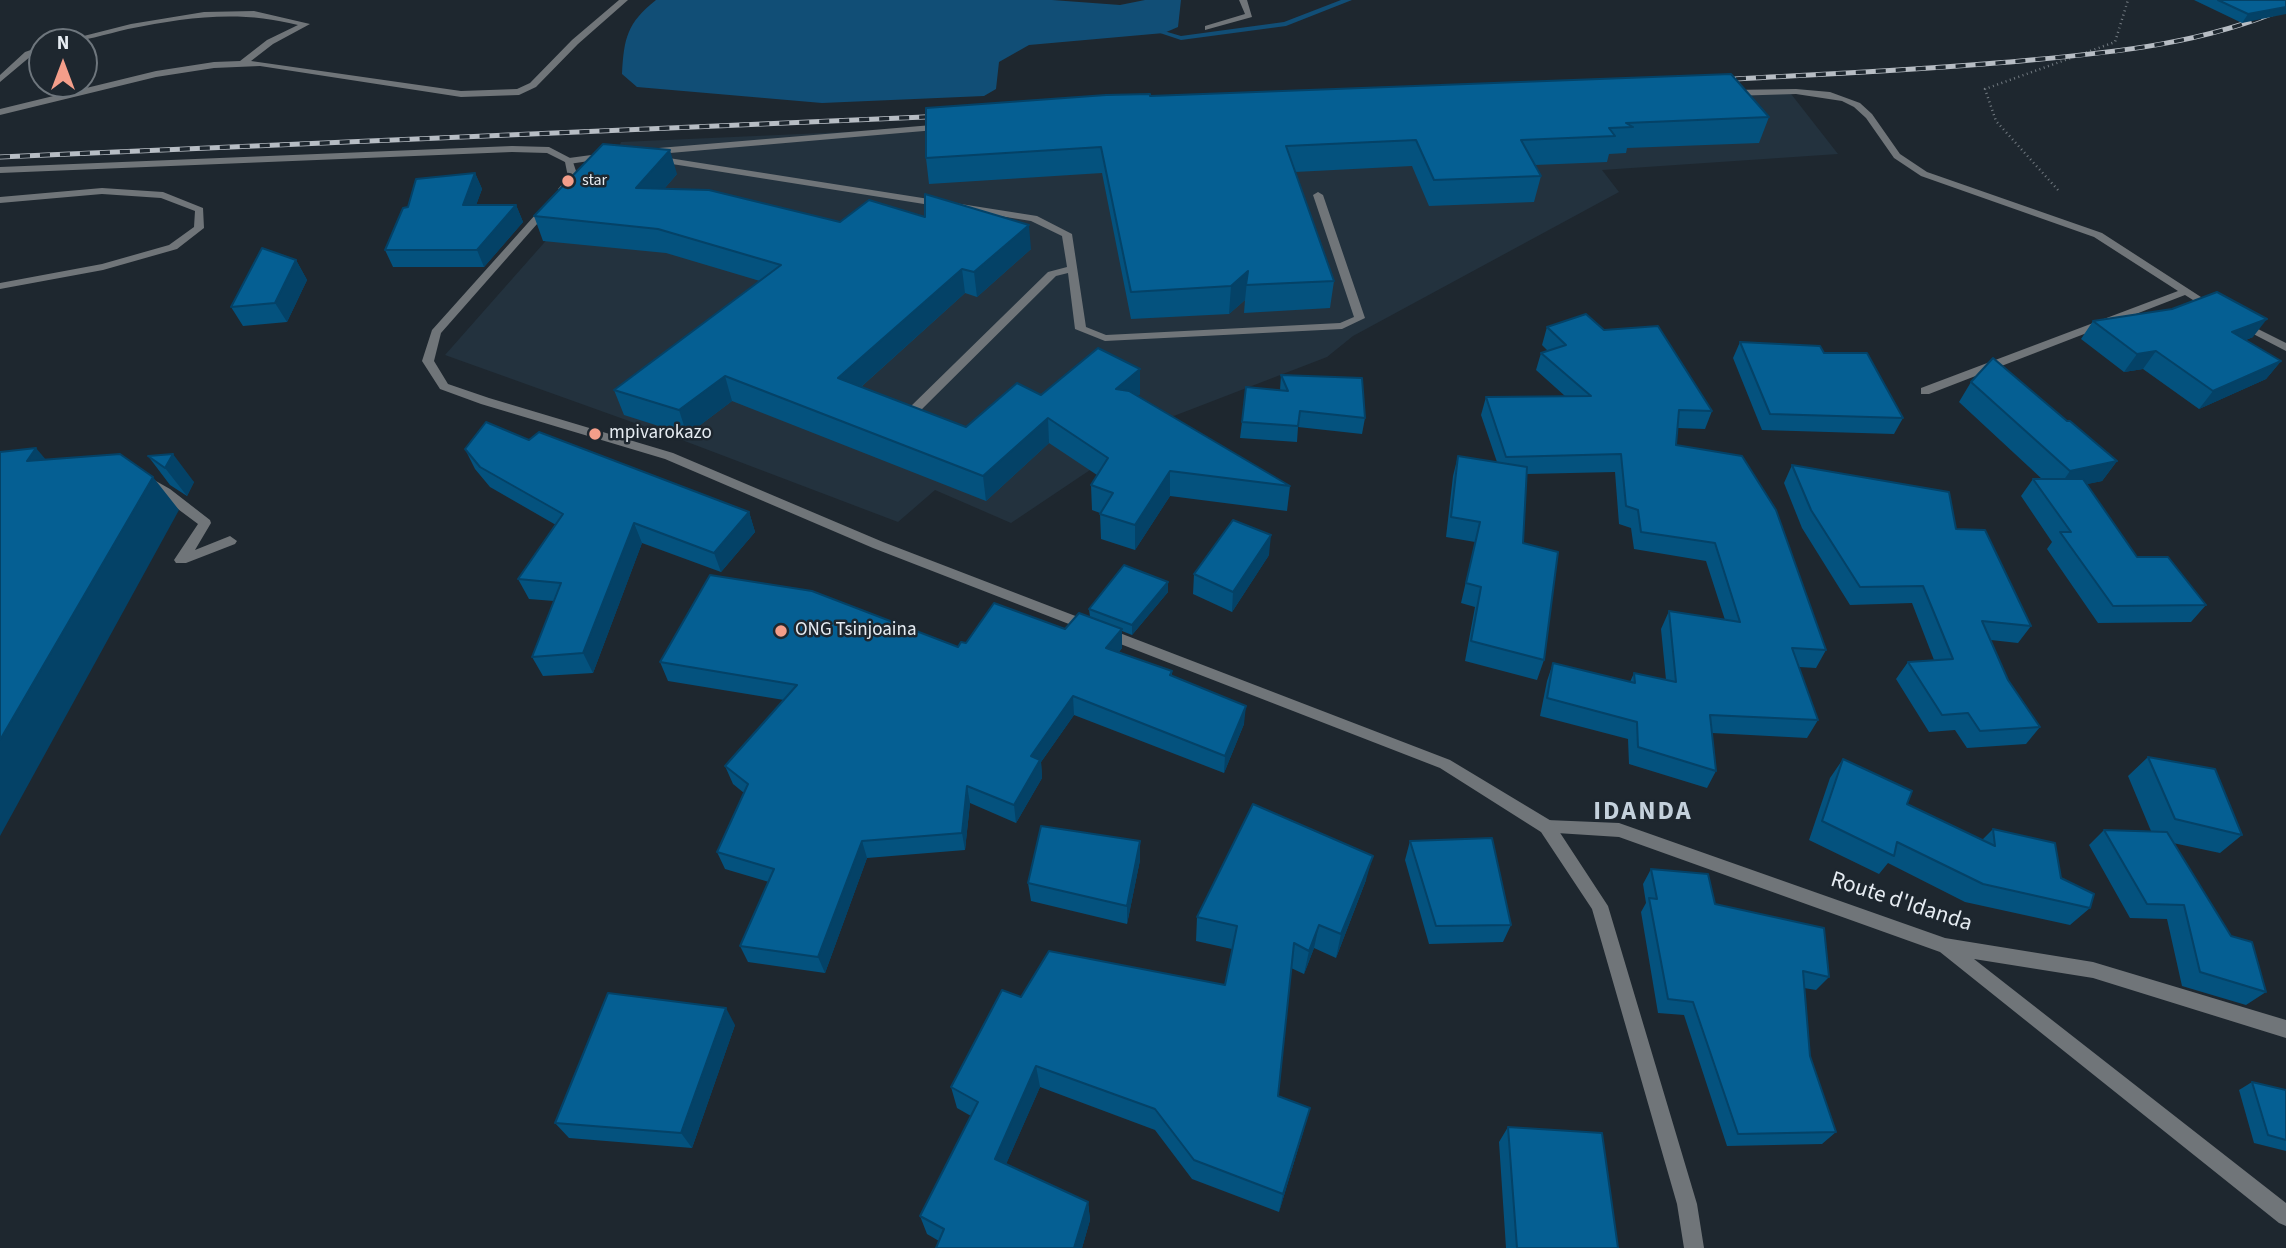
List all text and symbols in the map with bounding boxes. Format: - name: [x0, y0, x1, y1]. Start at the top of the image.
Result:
- north arrow: [28, 28, 98, 98]
- text: N: [57, 30, 69, 57]
- place label: star: [582, 171, 607, 191]
- marker: star: [560, 173, 576, 189]
- place label: mpivarokazo: [609, 423, 712, 445]
- marker: mpivarokazo: [587, 426, 603, 442]
- place label: ONG Tsinjoaina: [795, 620, 916, 642]
- marker: ONG Tsinjoaina: [773, 623, 789, 639]
- district label: IDANDA: [1594, 797, 1692, 829]
- street label: Route d'Idanda: [1827, 867, 1975, 939]

